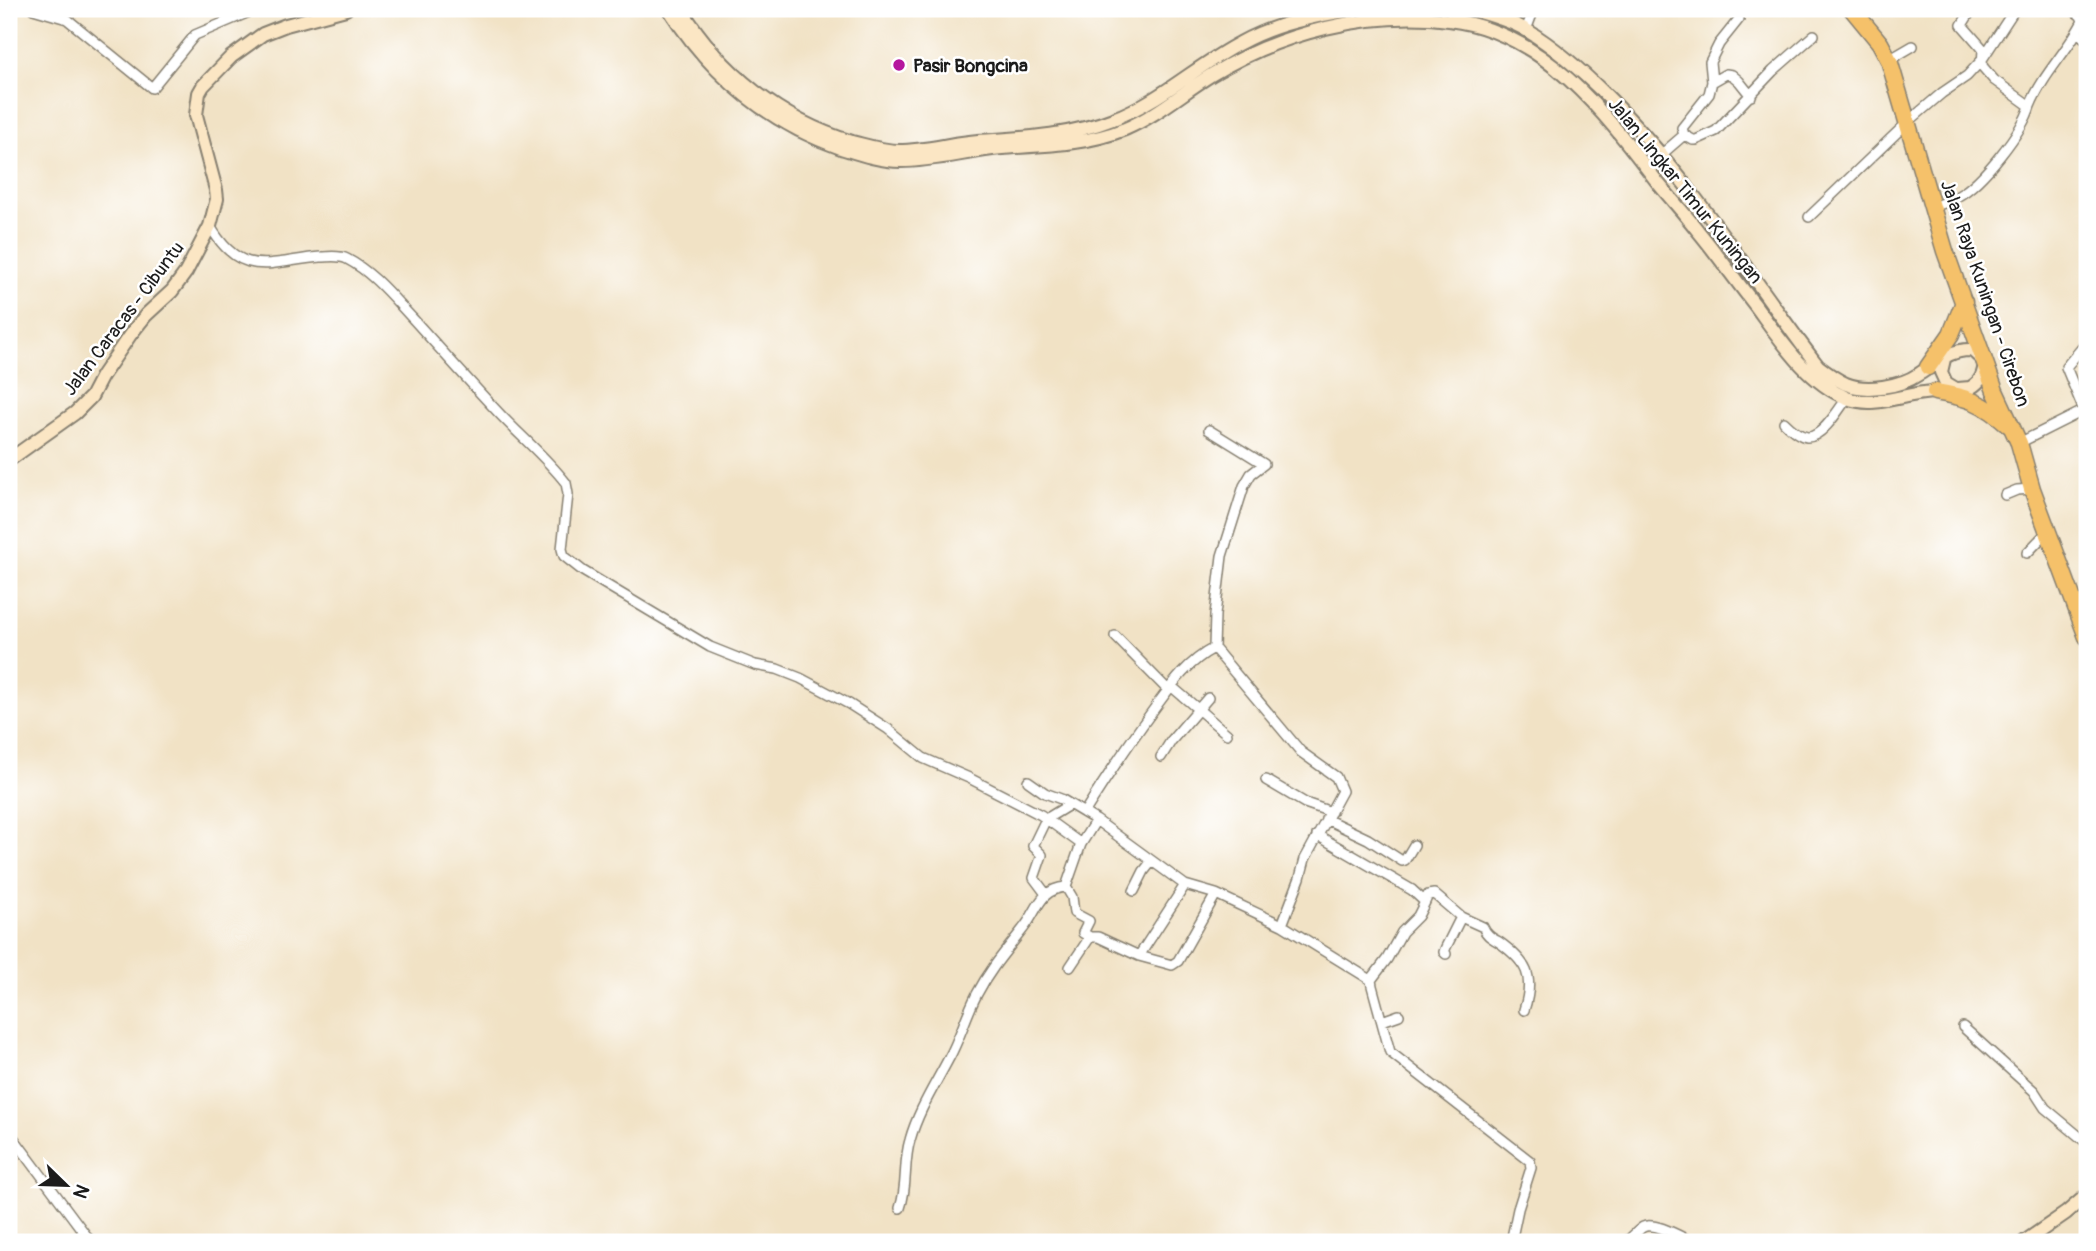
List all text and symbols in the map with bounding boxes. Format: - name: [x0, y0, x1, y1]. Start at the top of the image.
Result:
- place label: Pasir Bongcina: [913, 54, 1028, 78]
- marker: Pasir Bongcina: [891, 57, 907, 73]
- street label: Jalan Lingkar Timur Kuningan: [1603, 93, 1768, 289]
- street label: Jalan Raya Kuningan - Cirebon: [1935, 177, 2035, 410]
- street label: Jalan Caracas - Cibuntu: [58, 237, 190, 400]
- north arrow: [32, 1150, 102, 1220]
- text: N: [67, 1181, 94, 1202]

